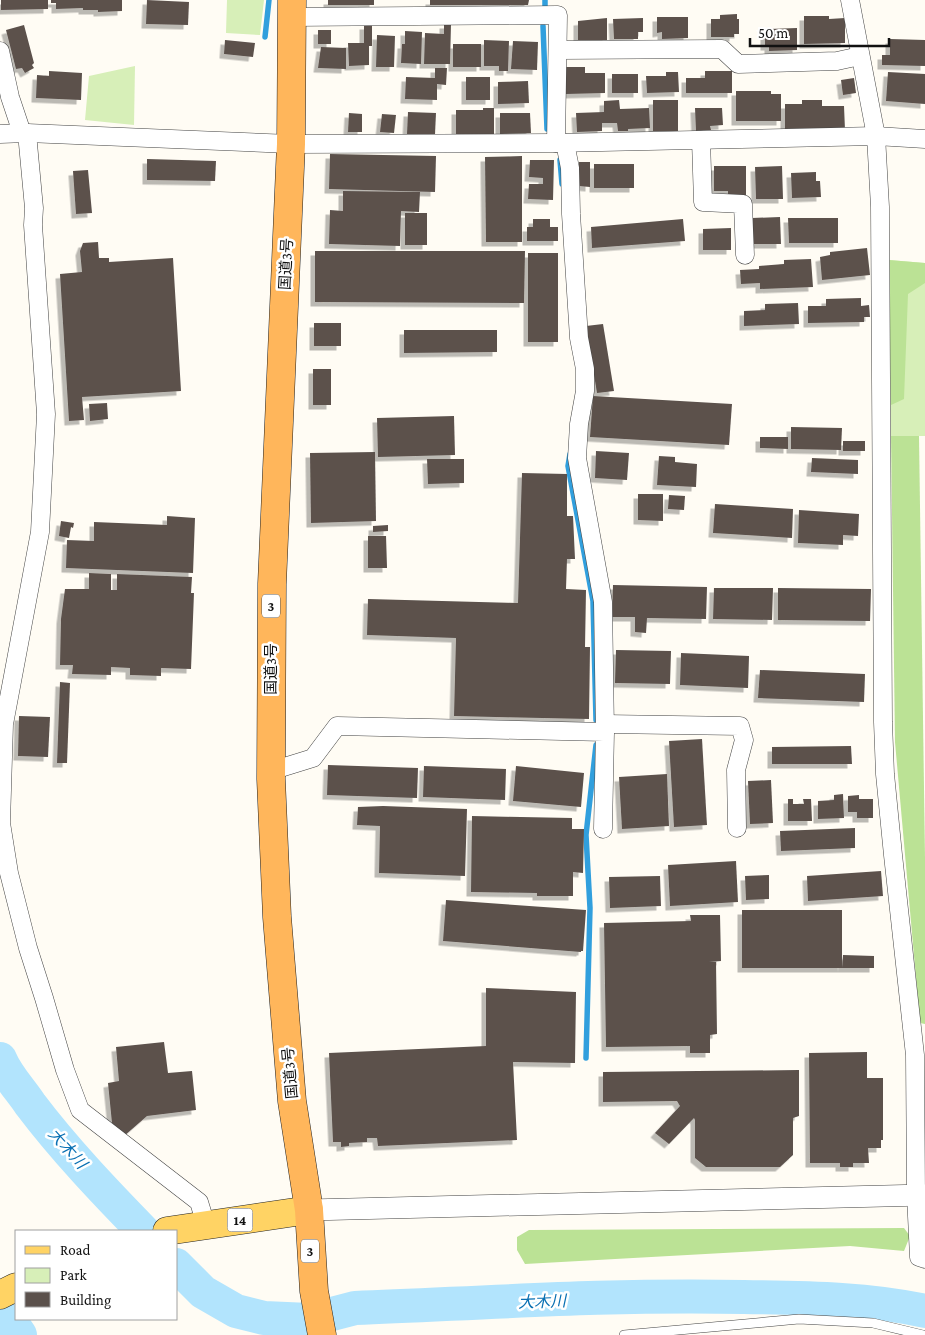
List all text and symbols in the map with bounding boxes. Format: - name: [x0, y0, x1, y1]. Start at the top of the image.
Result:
- scale bar: [750, 15, 889, 47]
- text: 50 m: [758, 25, 788, 41]
- street label: 国道3号: [277, 238, 295, 290]
- road number: 3: [262, 594, 280, 618]
- street label: 国道3号: [263, 643, 279, 695]
- street label: 国道3号: [280, 1046, 300, 1100]
- water label: 大木川: [45, 1125, 91, 1173]
- road number: 14: [228, 1208, 252, 1232]
- legend: [15, 1230, 178, 1320]
- road number: 3: [301, 1240, 319, 1262]
- text: Road: [60, 1242, 91, 1258]
- text: Park: [60, 1267, 87, 1283]
- text: Building: [60, 1292, 111, 1309]
- water label: 大木川: [518, 1292, 568, 1311]

